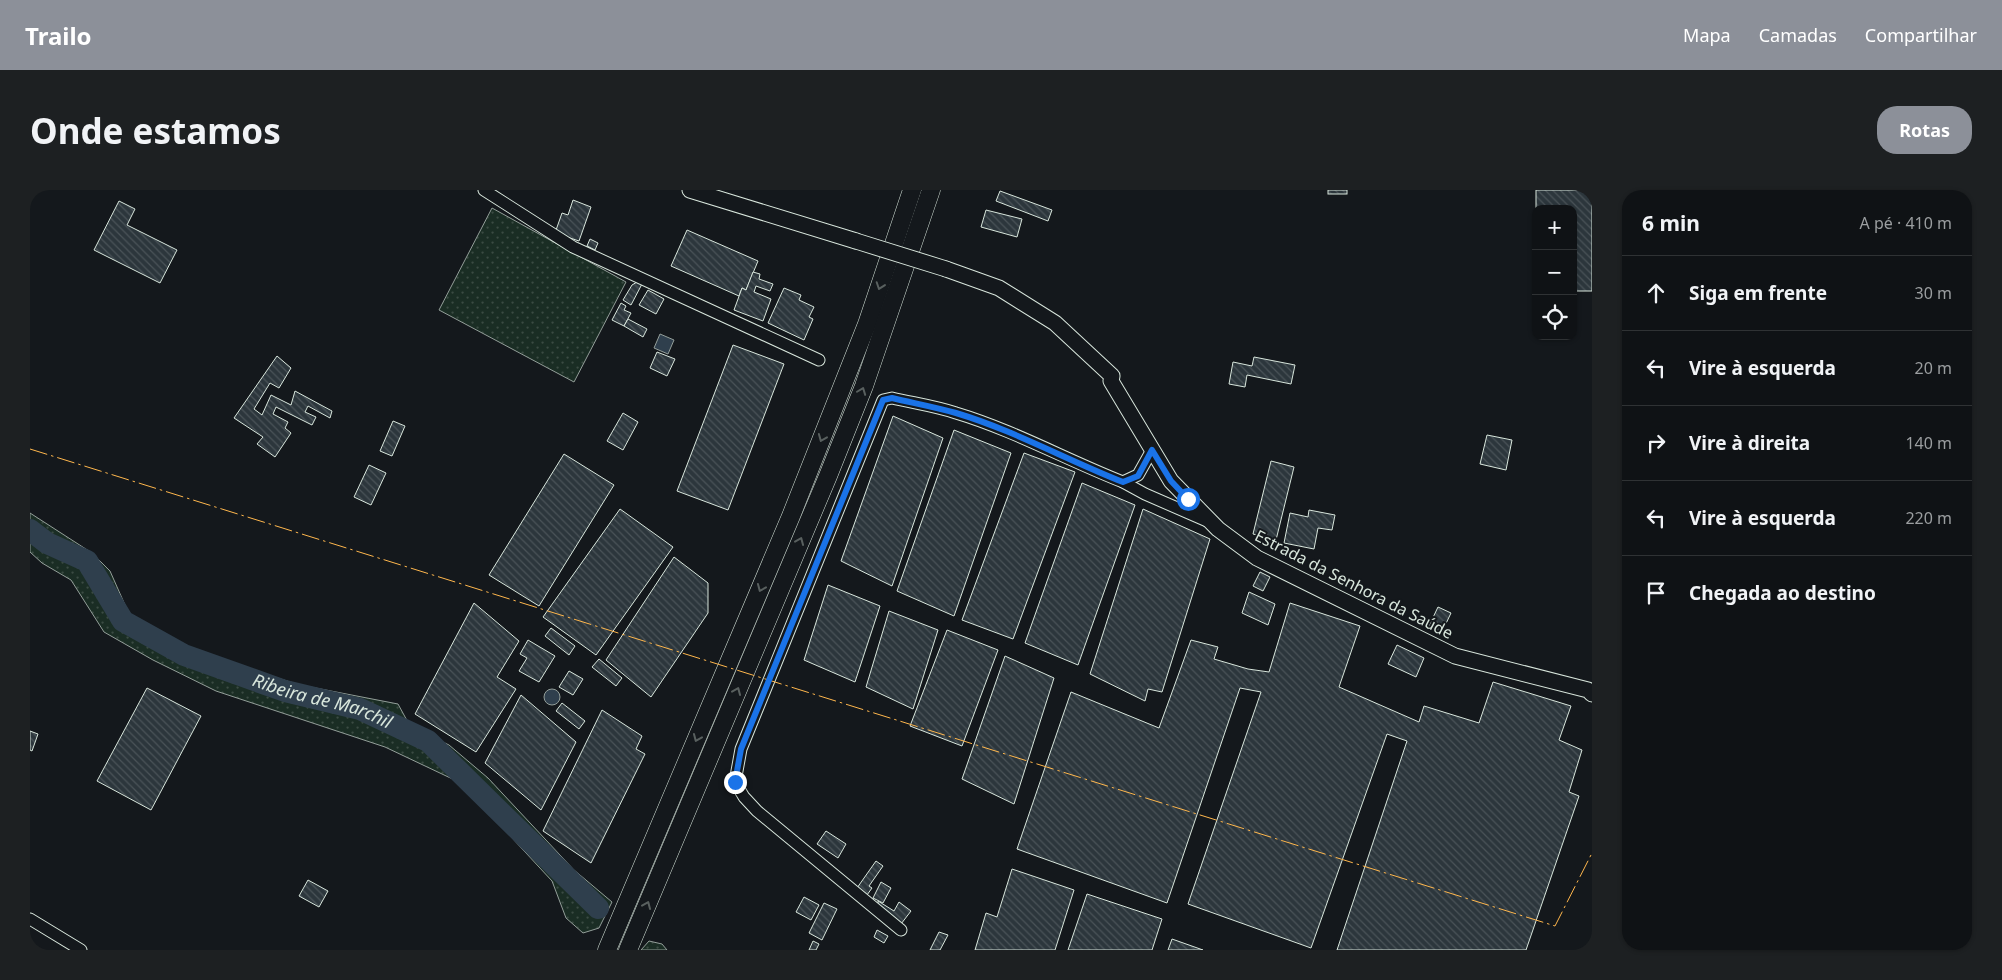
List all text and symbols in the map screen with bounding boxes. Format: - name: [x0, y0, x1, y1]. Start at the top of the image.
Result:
- text: Trailo: [25, 19, 92, 52]
- text: Mapa: [1683, 23, 1731, 47]
- text: Camadas: [1759, 23, 1837, 47]
- text: Compartilhar: [1865, 23, 1977, 47]
- button: Rotas: [1877, 106, 1972, 154]
- text: Onde estamos: [30, 107, 281, 154]
- map controls: [1532, 205, 1577, 340]
- button: +: [1532, 205, 1577, 250]
- text: 6 min: [1642, 209, 1700, 237]
- text: A pé · 410 m: [1860, 212, 1952, 234]
- button: −: [1532, 250, 1577, 295]
- icon: ahead: [1642, 279, 1670, 307]
- text: Siga em frente: [1689, 280, 1827, 306]
- one-way arrow: [875, 281, 885, 290]
- text: 30 m: [1915, 282, 1952, 304]
- button: locate: [1532, 295, 1577, 340]
- icon: left: [1642, 354, 1670, 382]
- text: Vire à esquerda: [1689, 355, 1836, 381]
- text: 20 m: [1915, 357, 1952, 379]
- one-way arrow: [856, 387, 866, 396]
- icon: right: [1642, 429, 1670, 457]
- text: Vire à direita: [1689, 430, 1810, 456]
- text: 140 m: [1905, 432, 1952, 454]
- one-way arrow: [818, 433, 828, 442]
- route start: [1177, 488, 1200, 511]
- icon: left: [1642, 504, 1670, 532]
- text: Vire à esquerda: [1689, 505, 1836, 531]
- text: 220 m: [1905, 507, 1952, 529]
- street label: Estrada da Senhora da Saúde: [1251, 524, 1457, 644]
- one-way arrow: [794, 537, 805, 546]
- icon: arrive: [1642, 579, 1670, 607]
- text: Chegada ao destino: [1689, 580, 1876, 606]
- one-way arrow: [756, 583, 767, 592]
- water label: Ribeira de Marchil: [249, 667, 397, 734]
- one-way arrow: [731, 687, 741, 696]
- one-way arrow: [693, 733, 704, 742]
- route end: [724, 771, 747, 794]
- one-way arrow: [640, 901, 651, 910]

